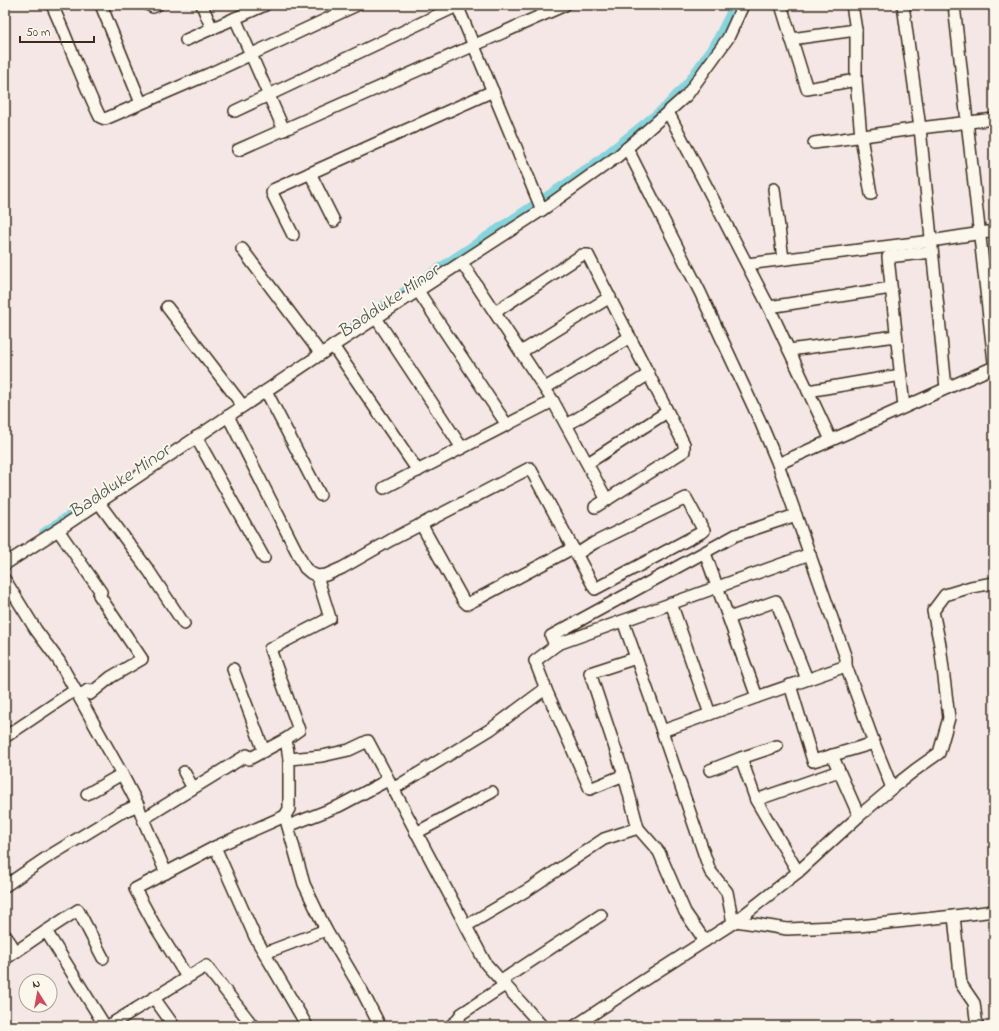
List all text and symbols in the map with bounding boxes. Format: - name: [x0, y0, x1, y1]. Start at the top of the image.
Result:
- scale bar: [20, 18, 94, 44]
- text: 50 m: [26, 24, 50, 42]
- water label: Badduke Minor: [333, 257, 447, 346]
- water label: Badduke Minor: [64, 437, 178, 526]
- north arrow: [18, 973, 58, 1013]
- text: N: [31, 976, 41, 993]

